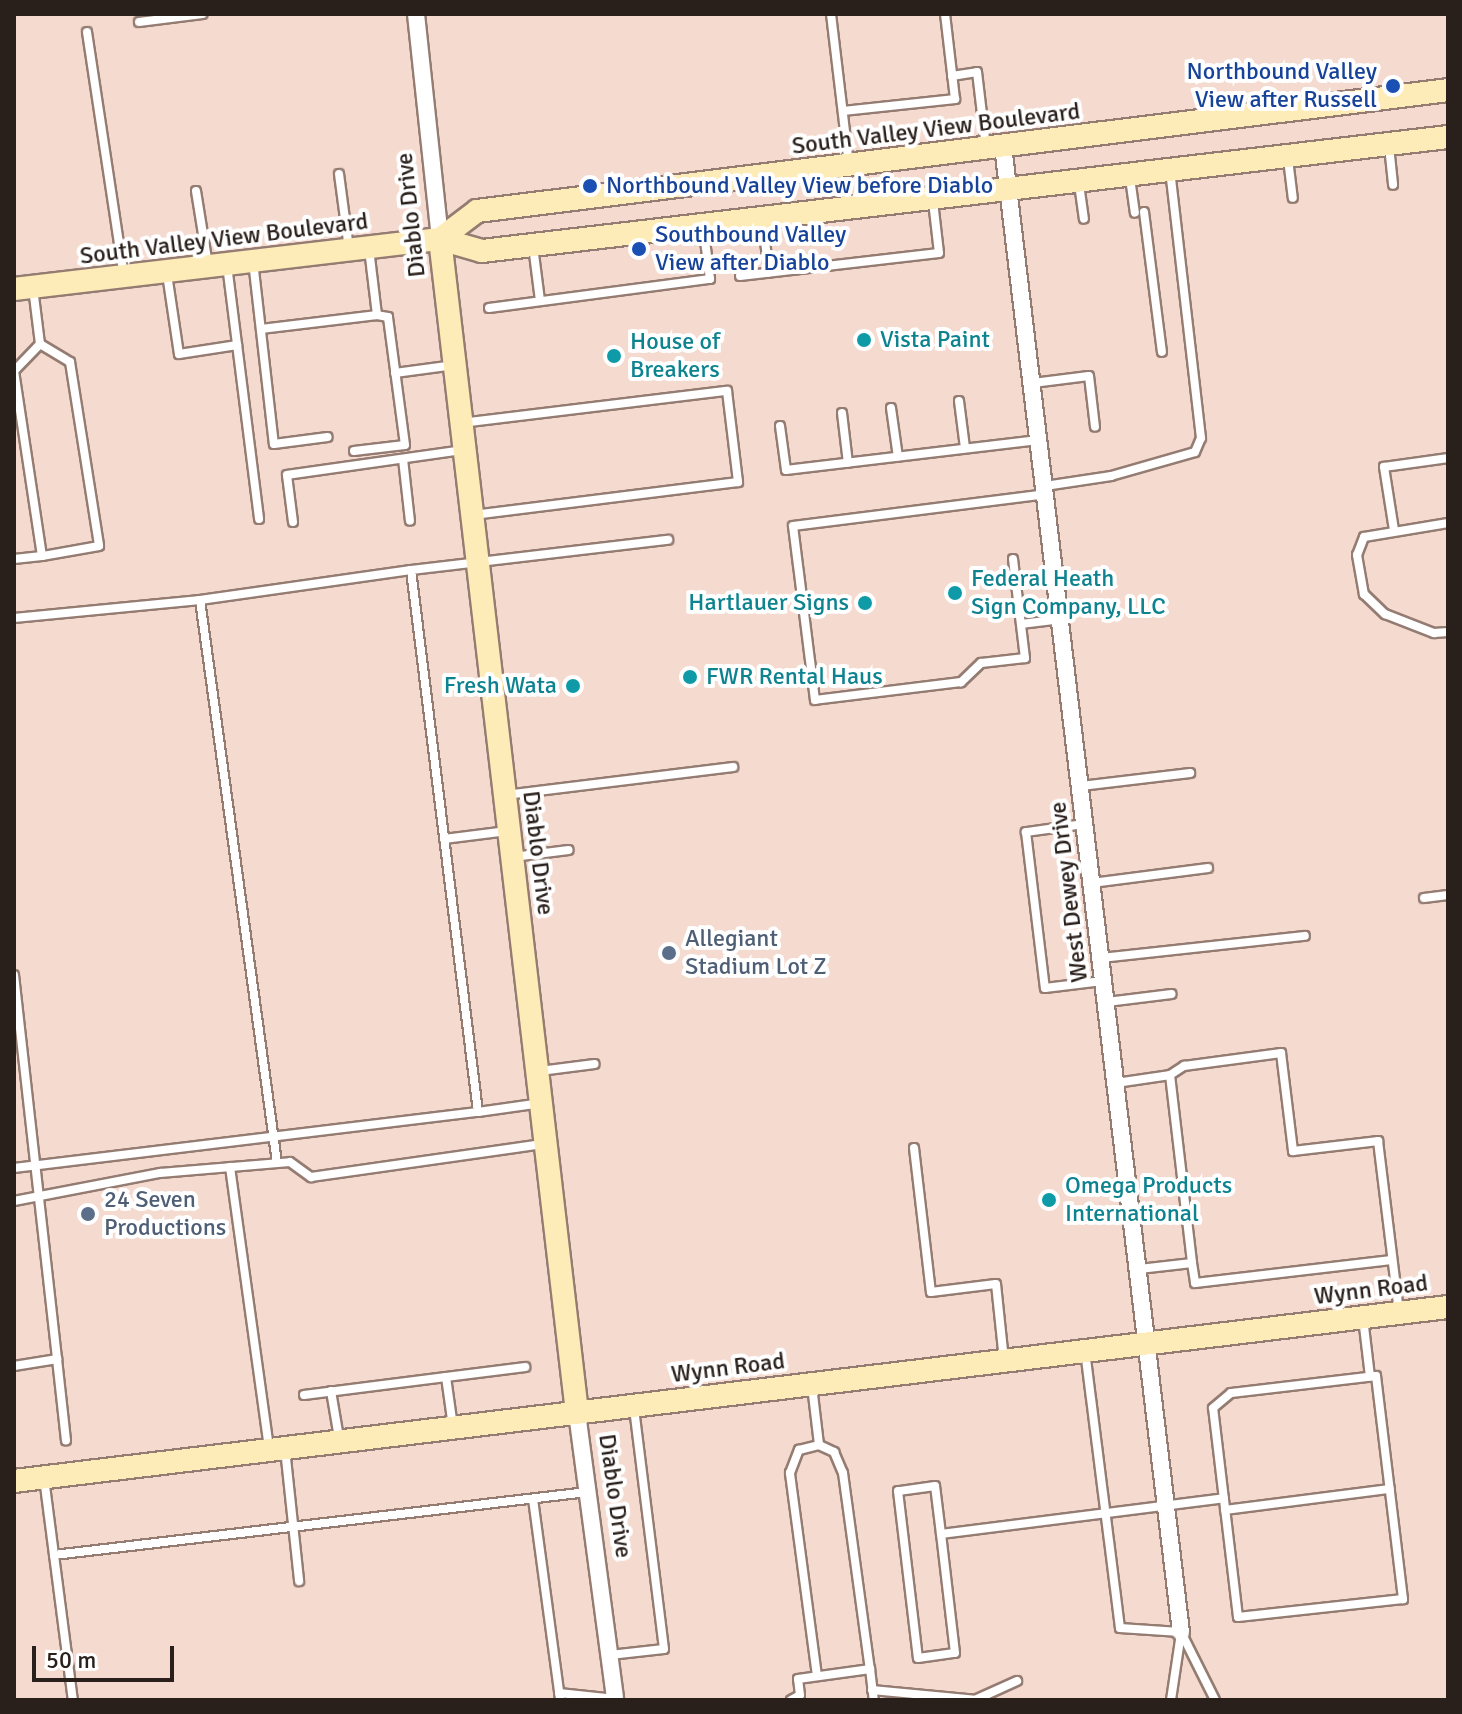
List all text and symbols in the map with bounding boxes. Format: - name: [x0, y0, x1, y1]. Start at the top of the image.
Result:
- place label: Northbound Valley View after Russell: [1187, 58, 1377, 114]
- marker: Northbound Valley View after Russell: [1384, 77, 1402, 95]
- street label: South Valley View Boulevard: [790, 97, 1082, 161]
- street label: Diablo Drive: [390, 151, 432, 279]
- place label: Northbound Valley View before Diablo: [606, 172, 993, 200]
- marker: Northbound Valley View before Diablo: [581, 177, 599, 195]
- street label: South Valley View Boulevard: [78, 207, 370, 271]
- place label: Southbound Valley View after Diablo: [655, 221, 846, 277]
- marker: Southbound Valley View after Diablo: [630, 240, 648, 258]
- place label: Vista Paint: [880, 326, 990, 354]
- place label: House of Breakers: [630, 328, 720, 384]
- marker: Vista Paint: [855, 331, 873, 349]
- marker: House of Breakers: [605, 347, 623, 365]
- place label: Federal Heath Sign Company, LLC: [971, 565, 1166, 621]
- marker: Federal Heath Sign Company, LLC: [946, 584, 964, 602]
- place label: Hartlauer Signs: [688, 589, 849, 617]
- marker: Hartlauer Signs: [856, 594, 874, 612]
- place label: FWR Rental Haus: [706, 663, 883, 691]
- marker: FWR Rental Haus: [681, 668, 699, 686]
- place label: Fresh Wata: [444, 672, 557, 700]
- marker: Fresh Wata: [564, 677, 582, 695]
- street label: Diablo Drive: [516, 789, 560, 917]
- street label: West Dewey Drive: [1044, 800, 1094, 984]
- place label: Allegiant Stadium Lot Z: [685, 925, 827, 981]
- marker: Allegiant Stadium Lot Z: [660, 944, 678, 962]
- place label: Omega Products International: [1065, 1172, 1232, 1228]
- place label: 24 Seven Productions: [104, 1186, 226, 1242]
- marker: Omega Products International: [1040, 1191, 1058, 1209]
- marker: 24 Seven Productions: [79, 1205, 97, 1223]
- street label: Wynn Road: [1312, 1269, 1430, 1311]
- street label: Wynn Road: [669, 1347, 787, 1389]
- street label: Diablo Drive: [592, 1432, 638, 1560]
- scale bar: [36, 1630, 178, 1680]
- text: 50 m: [46, 1645, 96, 1675]

